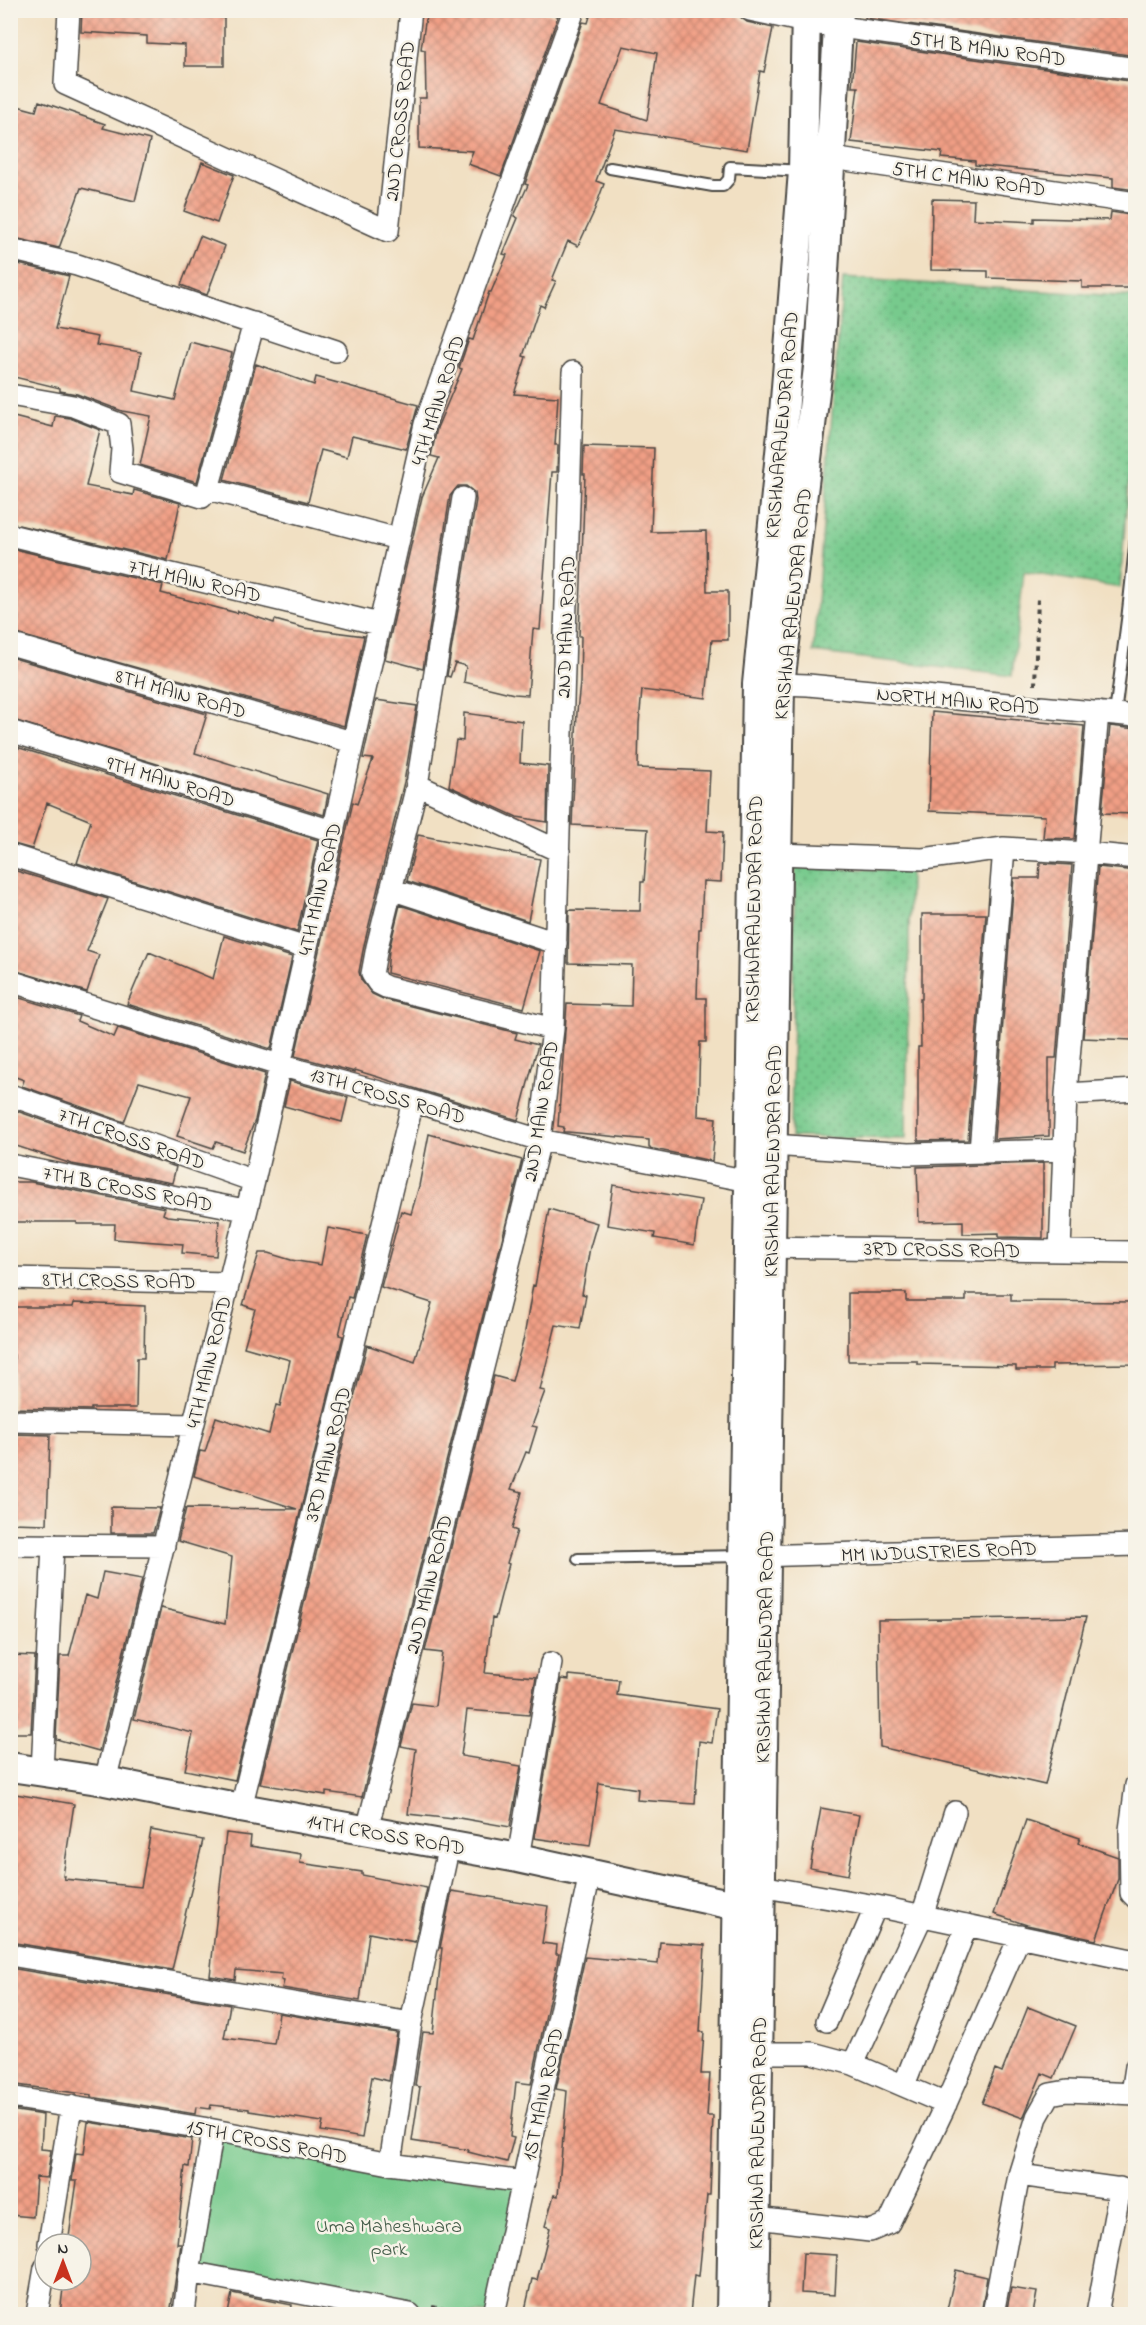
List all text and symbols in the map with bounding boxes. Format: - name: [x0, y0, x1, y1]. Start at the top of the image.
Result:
- street label: 5TH B MAIN ROAD: [908, 25, 1067, 76]
- street label: 2ND CROSS ROAD: [379, 40, 424, 203]
- street label: 5TH C MAIN ROAD: [890, 155, 1047, 206]
- street label: KRISHNARAJENDRA ROAD: [759, 311, 808, 540]
- street label: 4TH MAIN ROAD: [405, 332, 474, 470]
- street label: KRISHNA RAJENDRA ROAD: [768, 487, 821, 722]
- street label: 7TH MAIN ROAD: [125, 553, 264, 612]
- street label: 2ND MAIN ROAD: [551, 556, 584, 699]
- street label: 8TH MAIN ROAD: [112, 663, 249, 728]
- street label: NORTH MAIN ROAD: [875, 681, 1041, 724]
- street label: 9TH MAIN ROAD: [102, 750, 238, 817]
- street label: KRISHNARAJENDRA ROAD: [739, 795, 772, 1023]
- street label: 4TH MAIN ROAD: [292, 820, 351, 959]
- street label: 2ND MAIN ROAD: [517, 1039, 568, 1184]
- street label: KRISHNA RAJENDRA ROAD: [758, 1044, 791, 1278]
- street label: 13TH CROSS ROAD: [306, 1061, 468, 1133]
- street label: 7TH CROSS ROAD: [54, 1102, 209, 1179]
- street label: 7TH B CROSS ROAD: [40, 1160, 215, 1221]
- street label: 3RD CROSS ROAD: [863, 1236, 1020, 1267]
- street label: 8TH CROSS ROAD: [42, 1267, 196, 1298]
- street label: 4TH MAIN ROAD: [180, 1293, 241, 1432]
- street label: 3RD MAIN ROAD: [299, 1384, 360, 1525]
- street label: 2ND MAIN ROAD: [399, 1512, 462, 1657]
- street label: KRISHNA RAJENDRA ROAD: [750, 1530, 783, 1764]
- street label: MM INDUSTRIES ROAD: [841, 1536, 1038, 1571]
- street label: 14TH CROSS ROAD: [304, 1808, 467, 1865]
- street label: KRISHNA RAJENDRA ROAD: [743, 2016, 776, 2250]
- street label: 1ST MAIN ROAD: [516, 2026, 573, 2163]
- street label: 15TH CROSS ROAD: [184, 2114, 349, 2173]
- park label: Uma Maheshwara park: [316, 2213, 462, 2265]
- north arrow: [33, 2232, 93, 2292]
- text: N: [58, 2237, 69, 2261]

